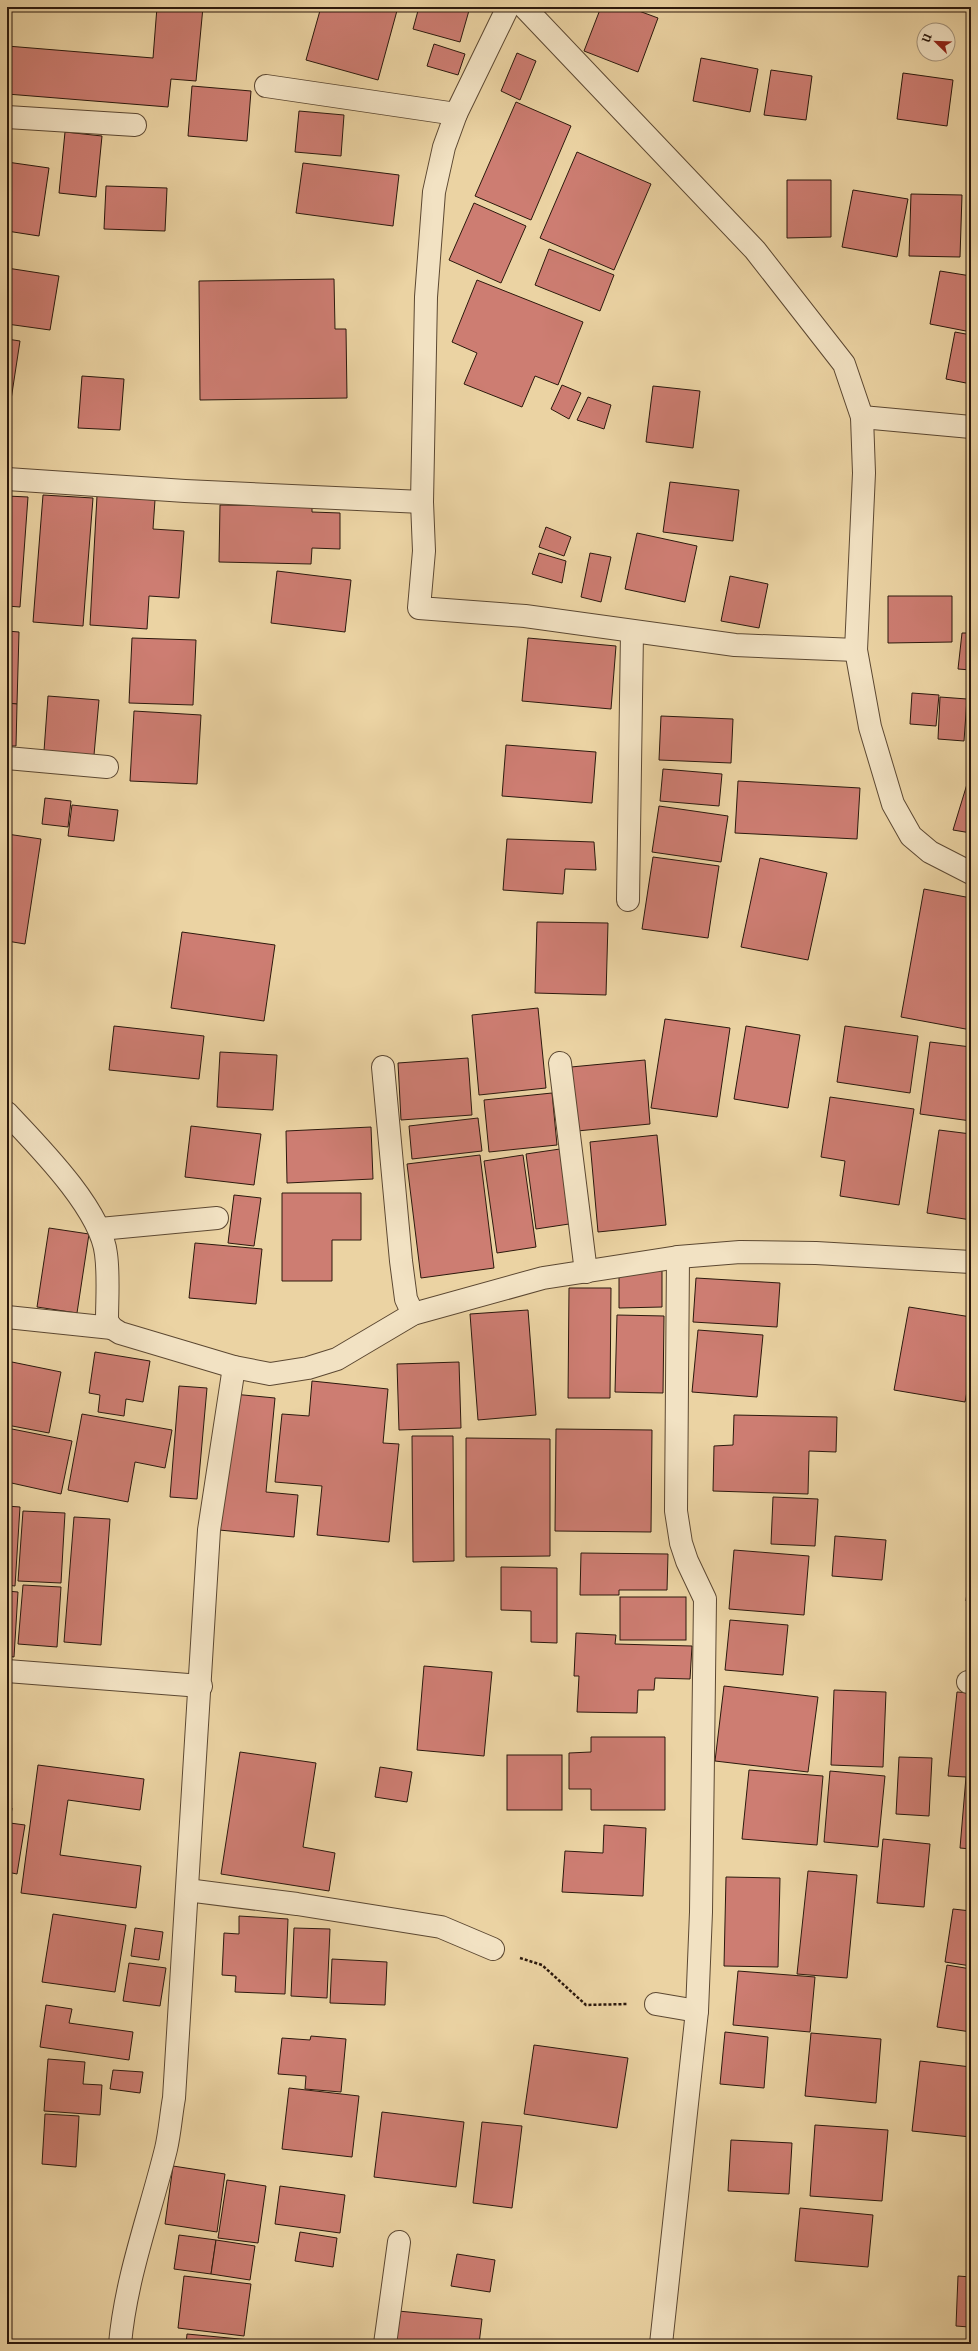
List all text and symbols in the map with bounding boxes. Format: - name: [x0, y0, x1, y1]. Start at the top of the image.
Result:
- north arrow: [916, 22, 956, 62]
- text: U: [919, 31, 935, 46]

